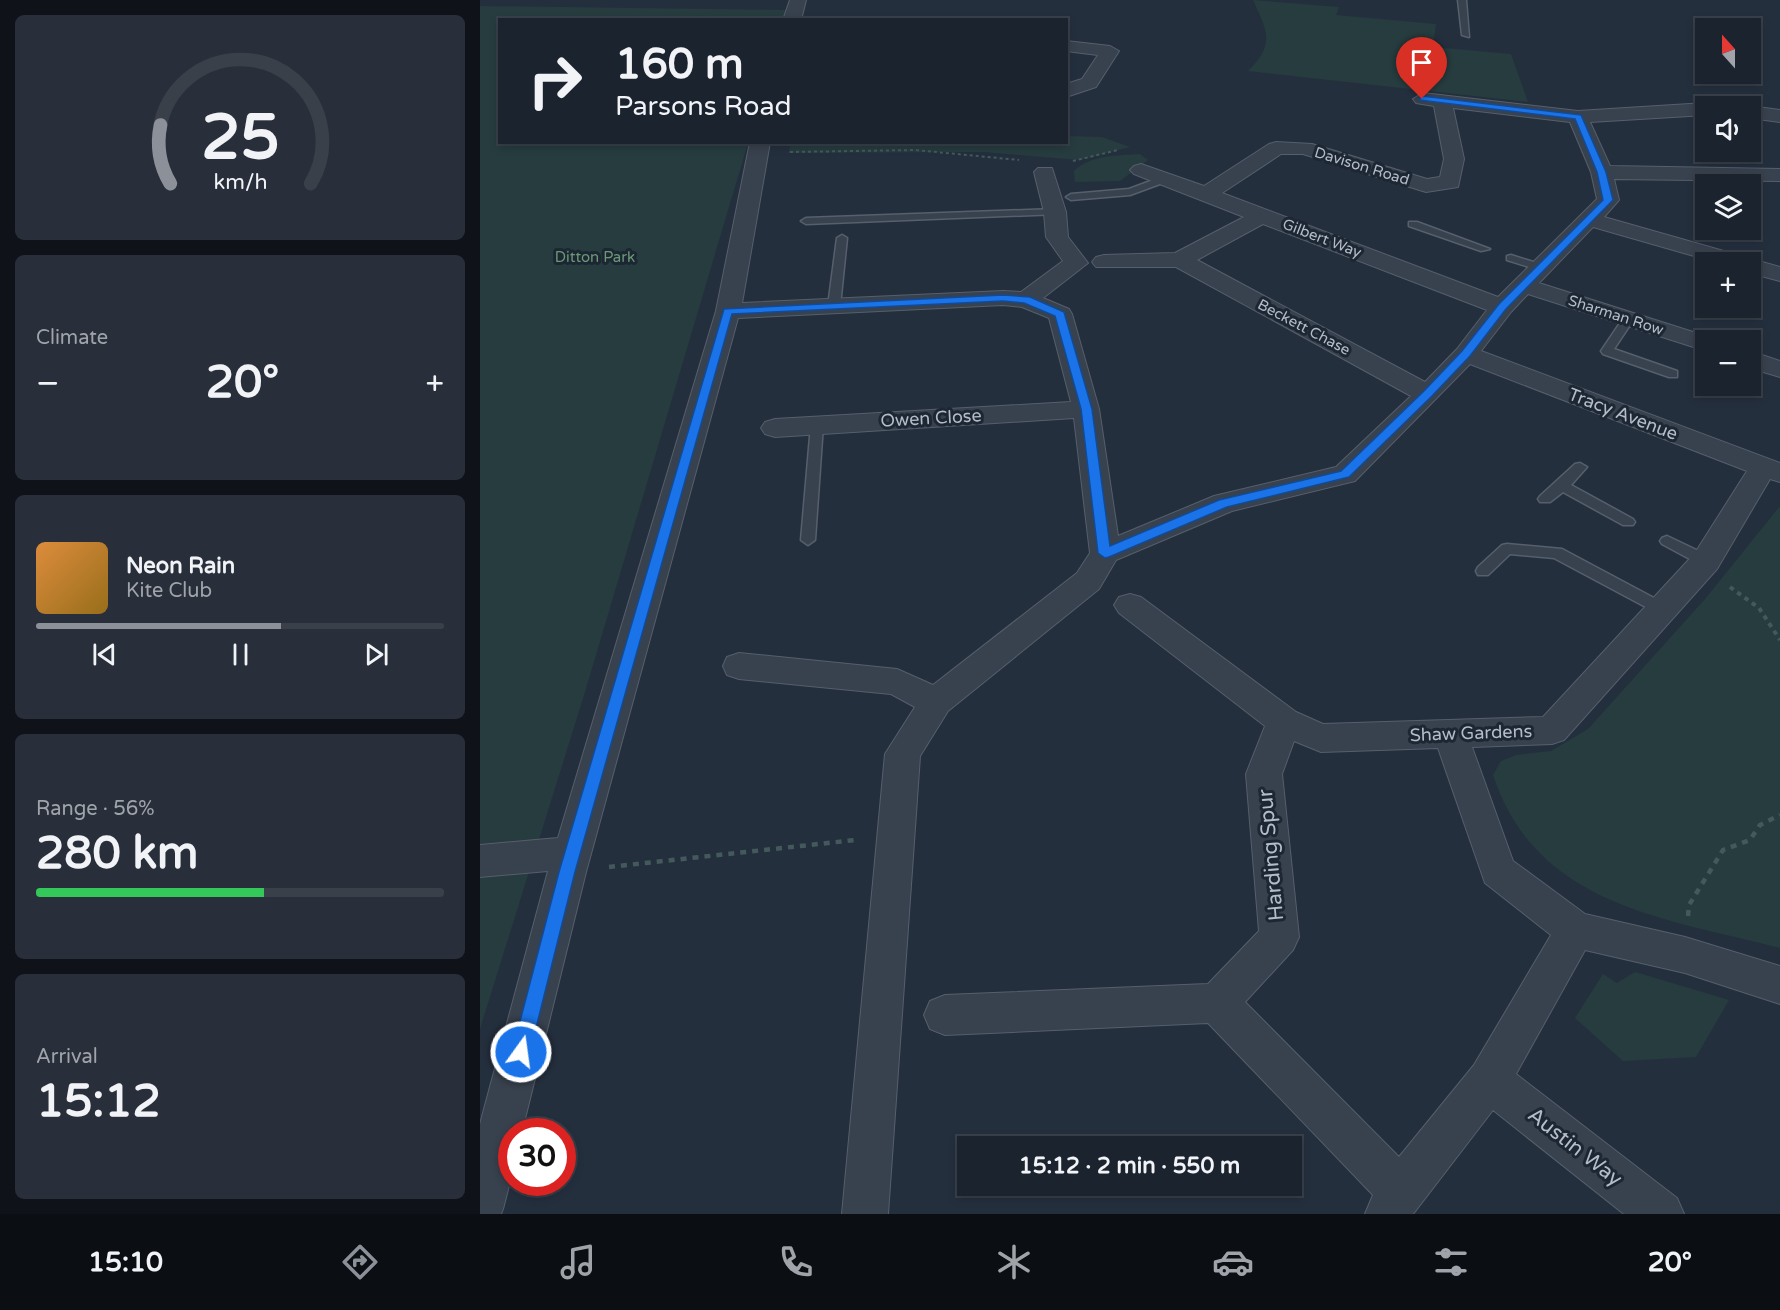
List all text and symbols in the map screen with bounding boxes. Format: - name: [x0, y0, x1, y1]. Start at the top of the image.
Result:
- north arrow: [1695, 18, 1761, 84]
- map controls: [1695, 18, 1761, 396]
- pin: [1396, 37, 1447, 99]
- text: 160 m: [615, 39, 744, 90]
- icon: right: [516, 42, 594, 120]
- icon: arrive: [1405, 46, 1438, 79]
- text: Parsons Road: [615, 90, 792, 123]
- button: sound: [1695, 96, 1761, 162]
- text: 25: [201, 102, 279, 177]
- street label: Davison Road: [1312, 143, 1412, 189]
- text: km/h: [213, 170, 267, 196]
- button: layers: [1695, 174, 1761, 240]
- street label: Gilbert Way: [1280, 215, 1364, 261]
- park label: Ditton Park: [555, 248, 635, 266]
- button: +: [1695, 252, 1761, 318]
- street label: Sharman Row: [1566, 291, 1666, 339]
- street label: Beckett Chase: [1255, 295, 1353, 359]
- text: Climate: [36, 326, 108, 350]
- button: −: [1695, 330, 1761, 396]
- text: 20°: [206, 356, 279, 410]
- text: −: [36, 364, 60, 403]
- text: +: [425, 364, 444, 403]
- street label: Tracy Avenue: [1565, 383, 1681, 445]
- street label: Owen Close: [880, 404, 982, 432]
- text: Neon Rain: [126, 553, 235, 579]
- text: Kite Club: [126, 579, 212, 603]
- icon: previous: [88, 638, 121, 671]
- icon: pause: [224, 638, 257, 671]
- icon: next: [360, 638, 393, 671]
- street label: Shaw Gardens: [1409, 720, 1533, 746]
- street label: Harding Spur: [1253, 788, 1289, 922]
- text: Range · 56%: [36, 797, 155, 821]
- text: 280 km: [36, 827, 198, 881]
- position arrow: [489, 1020, 553, 1084]
- text: Arrival: [36, 1045, 98, 1069]
- text: 15:12: [36, 1075, 161, 1129]
- street label: Austin Way: [1523, 1102, 1627, 1192]
- speed limit sign: 30: [498, 1118, 576, 1196]
- text: 15:12 · 2 min · 550 m: [1019, 1153, 1240, 1179]
- icon: directions: [339, 1241, 381, 1283]
- icon: music: [557, 1241, 599, 1283]
- icon: phone: [775, 1241, 817, 1283]
- icon: climate: [993, 1241, 1035, 1283]
- icon: car: [1212, 1241, 1254, 1283]
- icon: filters: [1430, 1241, 1472, 1283]
- text: 15:10: [88, 1246, 163, 1279]
- text: 20°: [1648, 1246, 1692, 1279]

